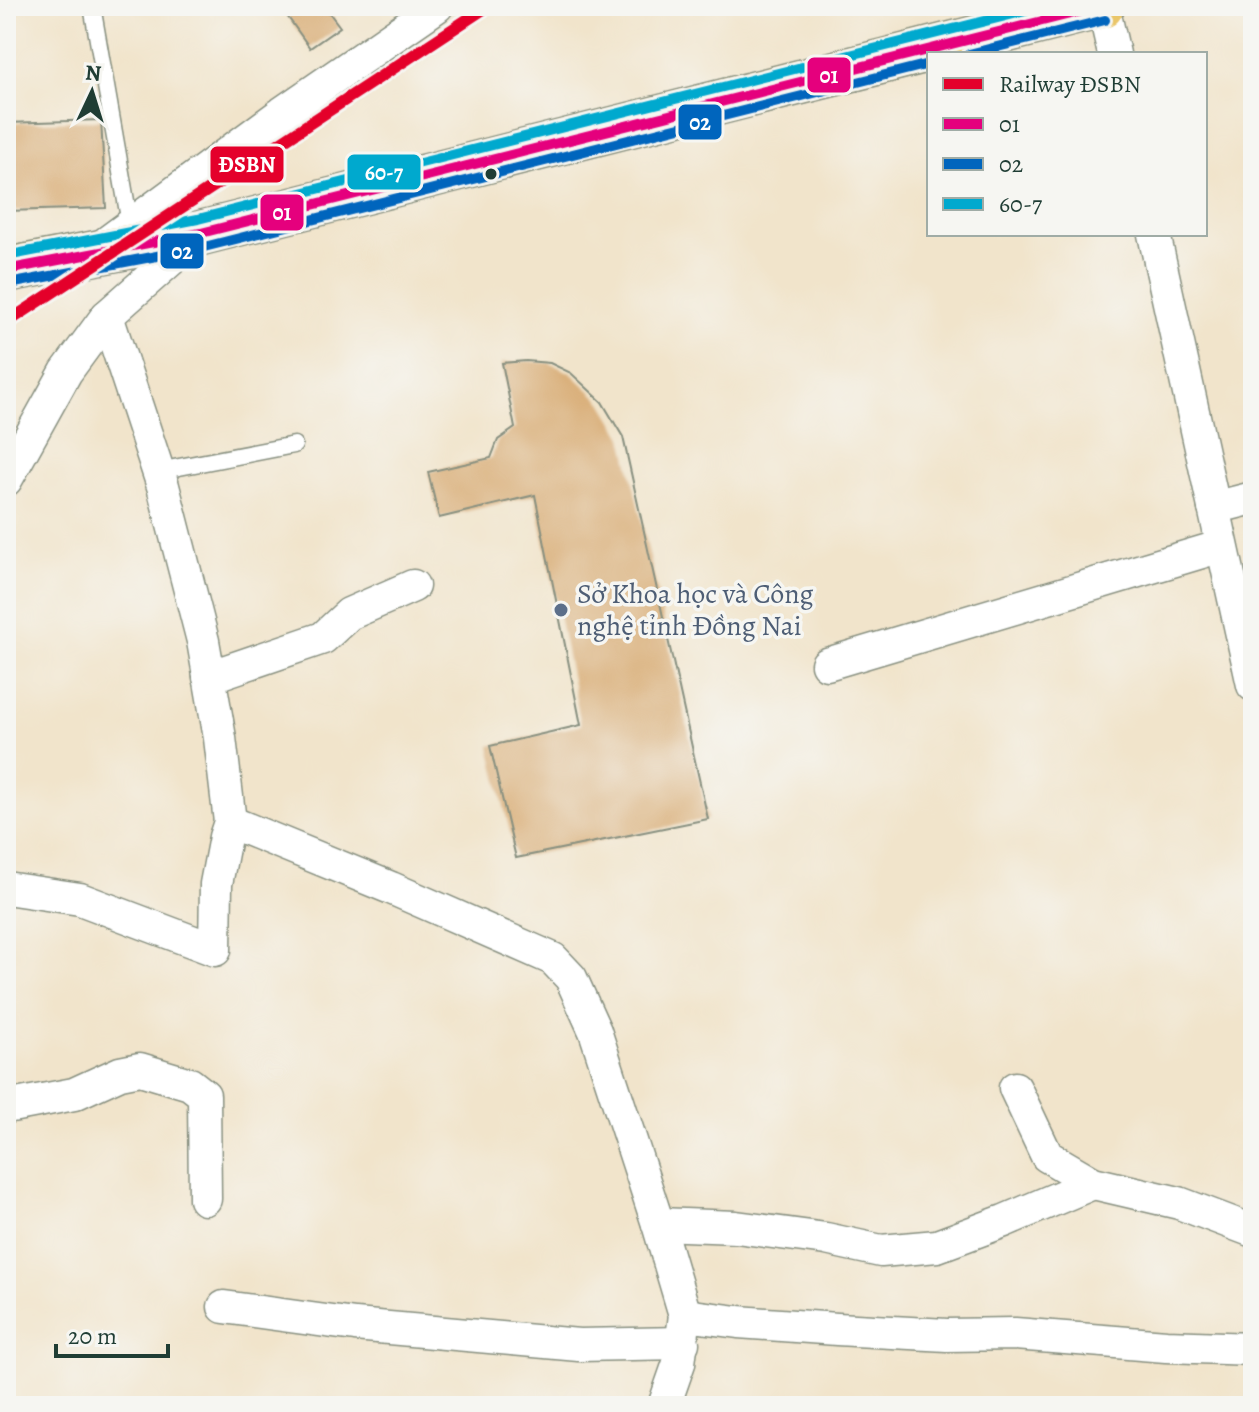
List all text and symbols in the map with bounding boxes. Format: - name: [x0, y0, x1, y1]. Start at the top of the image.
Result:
- north arrow: [52, 52, 132, 132]
- legend: [927, 52, 1207, 236]
- line badge: 01: [806, 56, 852, 94]
- text: N: [84, 58, 102, 89]
- text: 01: [820, 61, 839, 91]
- text: Railway ĐSBN: [999, 68, 1141, 100]
- line badge: 02: [677, 103, 723, 141]
- text: 02: [689, 108, 711, 138]
- text: 01: [999, 108, 1020, 140]
- line badge: ĐSBN: [209, 145, 285, 184]
- text: 02: [999, 148, 1023, 180]
- text: ĐSBN: [218, 150, 276, 180]
- line badge: 60-7: [346, 153, 422, 191]
- text: 60-7: [365, 158, 404, 188]
- unlabelled marker: [483, 166, 499, 182]
- text: 60-7: [999, 188, 1043, 220]
- line badge: 01: [259, 193, 305, 232]
- text: 01: [273, 198, 292, 228]
- line badge: 02: [159, 232, 205, 270]
- text: 02: [171, 237, 193, 267]
- place label: Sở Khoa học và Công nghệ tỉnh Đồng Nai: [577, 575, 814, 645]
- marker: Sở Khoa học và Công nghệ tỉnh Đồng Nai: [552, 601, 570, 619]
- scale bar: [56, 1308, 168, 1358]
- text: 20 m: [68, 1320, 117, 1352]

